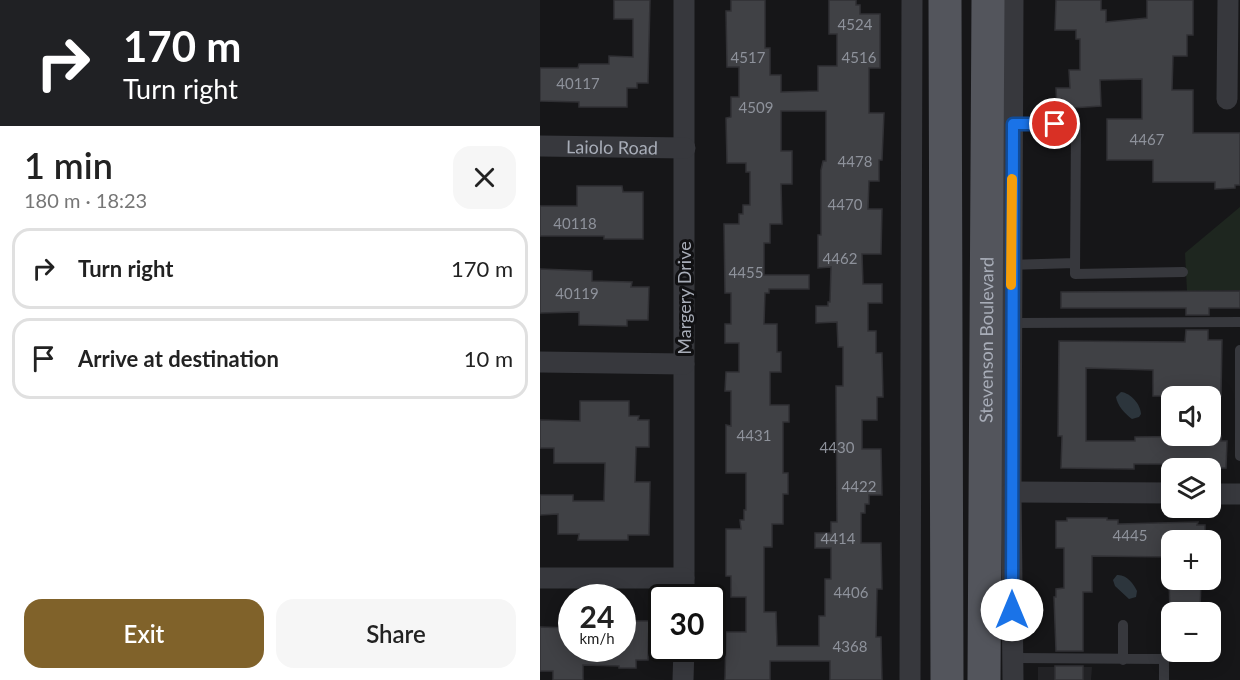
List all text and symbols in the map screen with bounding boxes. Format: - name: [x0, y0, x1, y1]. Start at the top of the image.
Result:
- house number: 4524: [838, 15, 873, 33]
- text: 170 m: [123, 21, 241, 71]
- icon: right: [24, 24, 102, 102]
- house number: 4517: [731, 48, 766, 66]
- house number: 4516: [842, 48, 877, 66]
- text: Turn right: [123, 72, 238, 105]
- house number: 40117: [556, 74, 600, 92]
- house number: 4509: [739, 98, 773, 116]
- pin: [1029, 98, 1080, 149]
- icon: arrive: [1038, 107, 1071, 140]
- house number: 4467: [1130, 130, 1165, 148]
- street label: Laiolo Road: [566, 135, 658, 159]
- text: 1 min: [24, 143, 113, 187]
- button: close: [453, 146, 516, 209]
- house number: 4478: [838, 152, 872, 170]
- text: 180 m · 18:23: [24, 188, 147, 212]
- house number: 4470: [828, 195, 863, 213]
- house number: 40118: [553, 214, 597, 232]
- street label: Margery Drive: [673, 241, 695, 355]
- house number: 4462: [823, 249, 857, 267]
- icon: right: [27, 252, 60, 285]
- text: Turn right: [78, 255, 173, 282]
- text: 170 m: [451, 255, 513, 282]
- street label: Stevenson Boulevard: [975, 257, 997, 423]
- house number: 4455: [729, 263, 763, 281]
- house number: 40119: [555, 284, 599, 302]
- icon: arrive: [27, 342, 60, 375]
- text: Arrive at destination: [78, 345, 279, 372]
- text: 10 m: [464, 345, 513, 372]
- map controls: [1161, 386, 1221, 662]
- button: sound: [1161, 386, 1221, 446]
- house number: 4431: [737, 426, 771, 444]
- house number: 4430: [820, 438, 855, 456]
- button: layers: [1161, 458, 1221, 518]
- house number: 4422: [842, 477, 876, 495]
- house number: 4445: [1113, 526, 1147, 544]
- house number: 4414: [821, 529, 856, 547]
- button: +: [1161, 530, 1221, 590]
- position arrow: [980, 578, 1044, 642]
- house number: 4406: [834, 583, 869, 601]
- speed limit sign: 30: [648, 584, 726, 662]
- text: 24: [580, 598, 614, 634]
- button: Exit: [24, 599, 264, 668]
- button: Share: [276, 599, 516, 668]
- button: −: [1161, 602, 1221, 662]
- text: km/h: [579, 629, 615, 647]
- house number: 4368: [833, 637, 867, 655]

